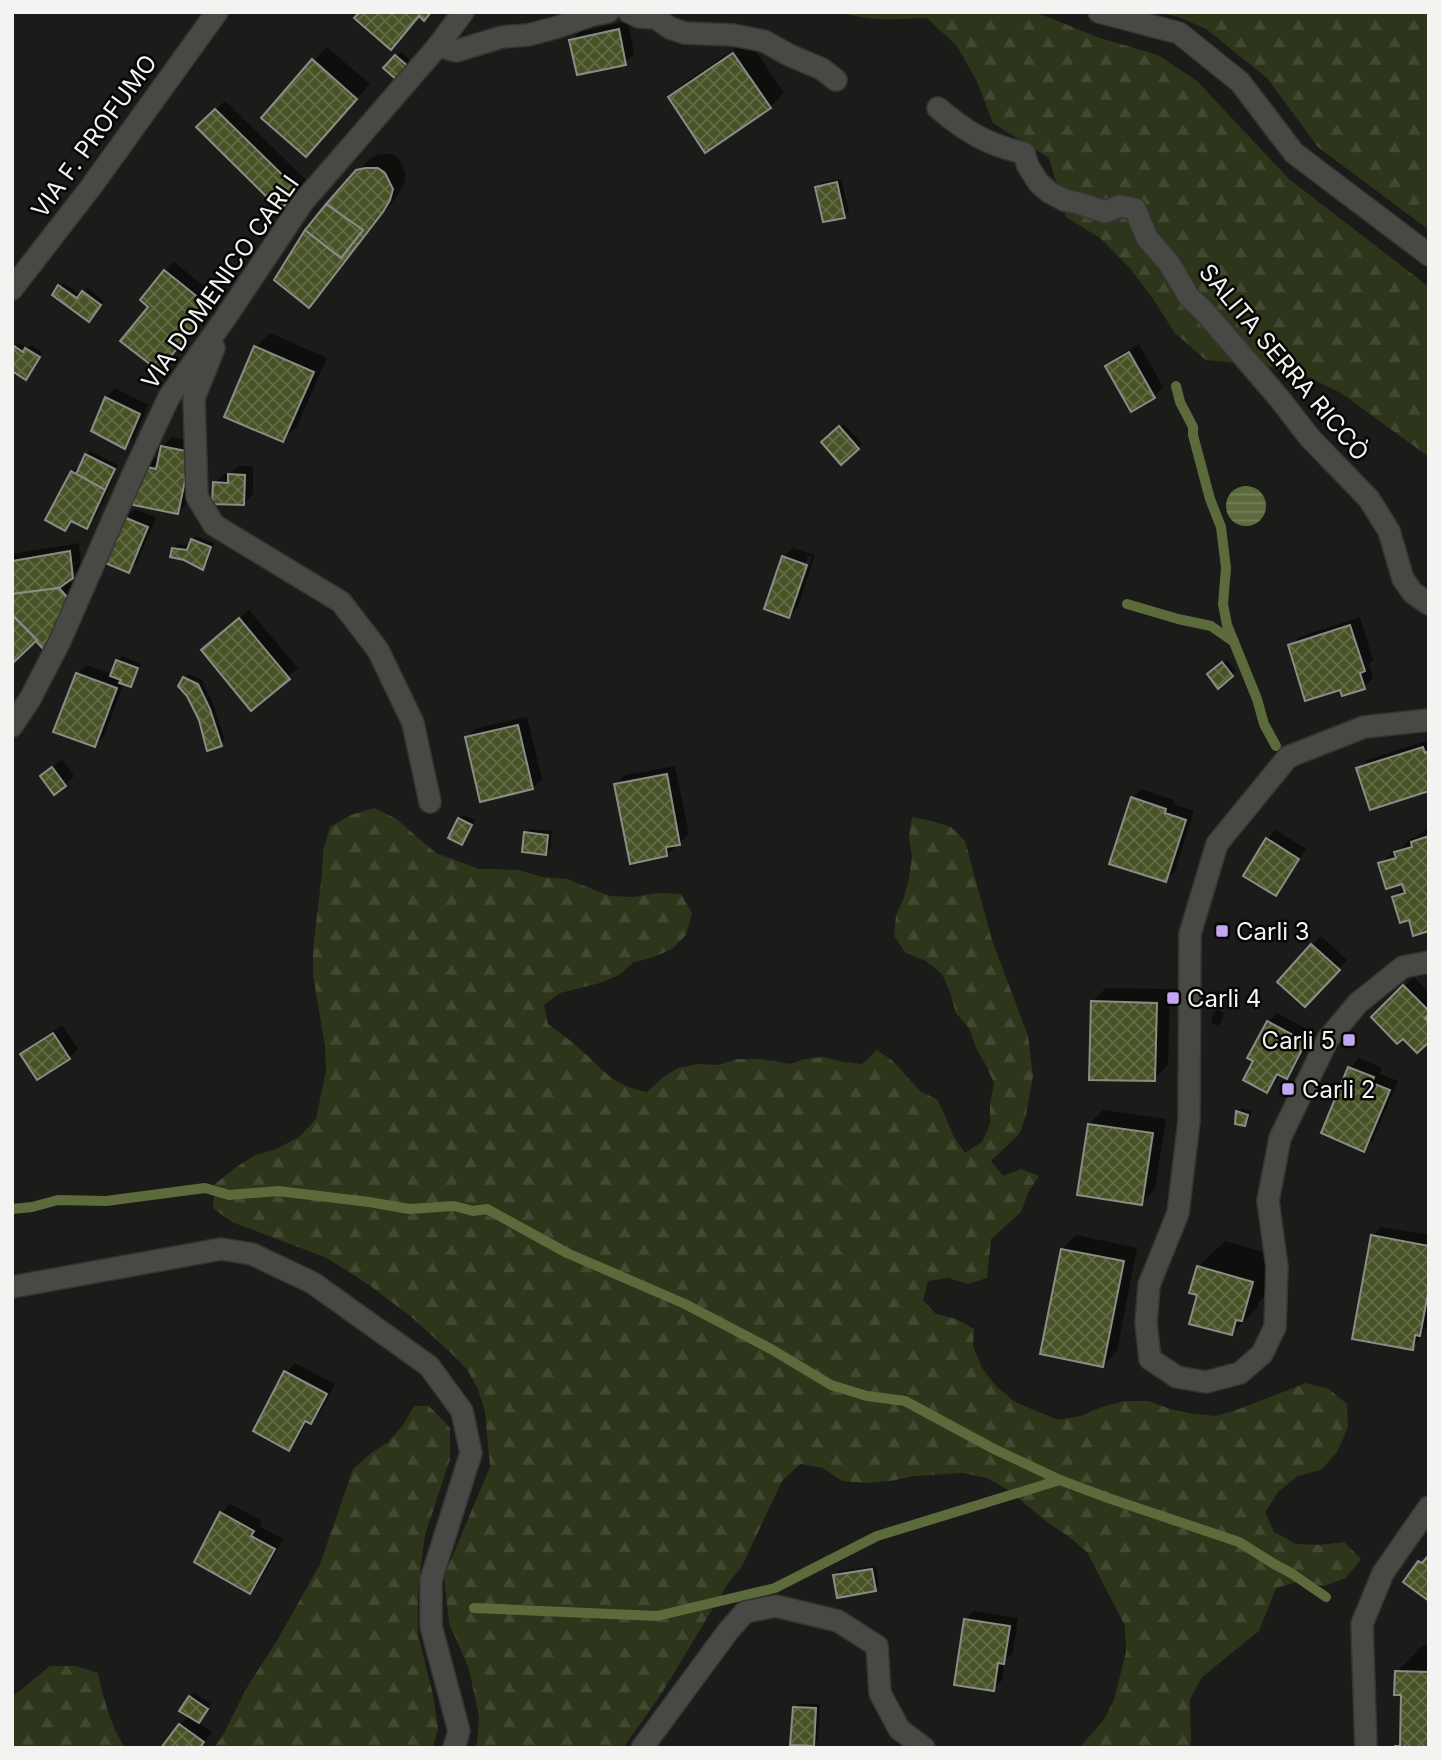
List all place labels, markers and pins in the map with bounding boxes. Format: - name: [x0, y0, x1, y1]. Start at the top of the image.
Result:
- place label: Carli 3: [1236, 917, 1310, 946]
- marker: Carli 3: [1214, 923, 1230, 939]
- place label: Carli 4: [1187, 984, 1261, 1013]
- marker: Carli 4: [1165, 990, 1181, 1006]
- place label: Carli 5: [1262, 1026, 1335, 1055]
- marker: Carli 5: [1341, 1032, 1357, 1048]
- place label: Carli 2: [1302, 1075, 1375, 1104]
- marker: Carli 2: [1280, 1081, 1296, 1097]

